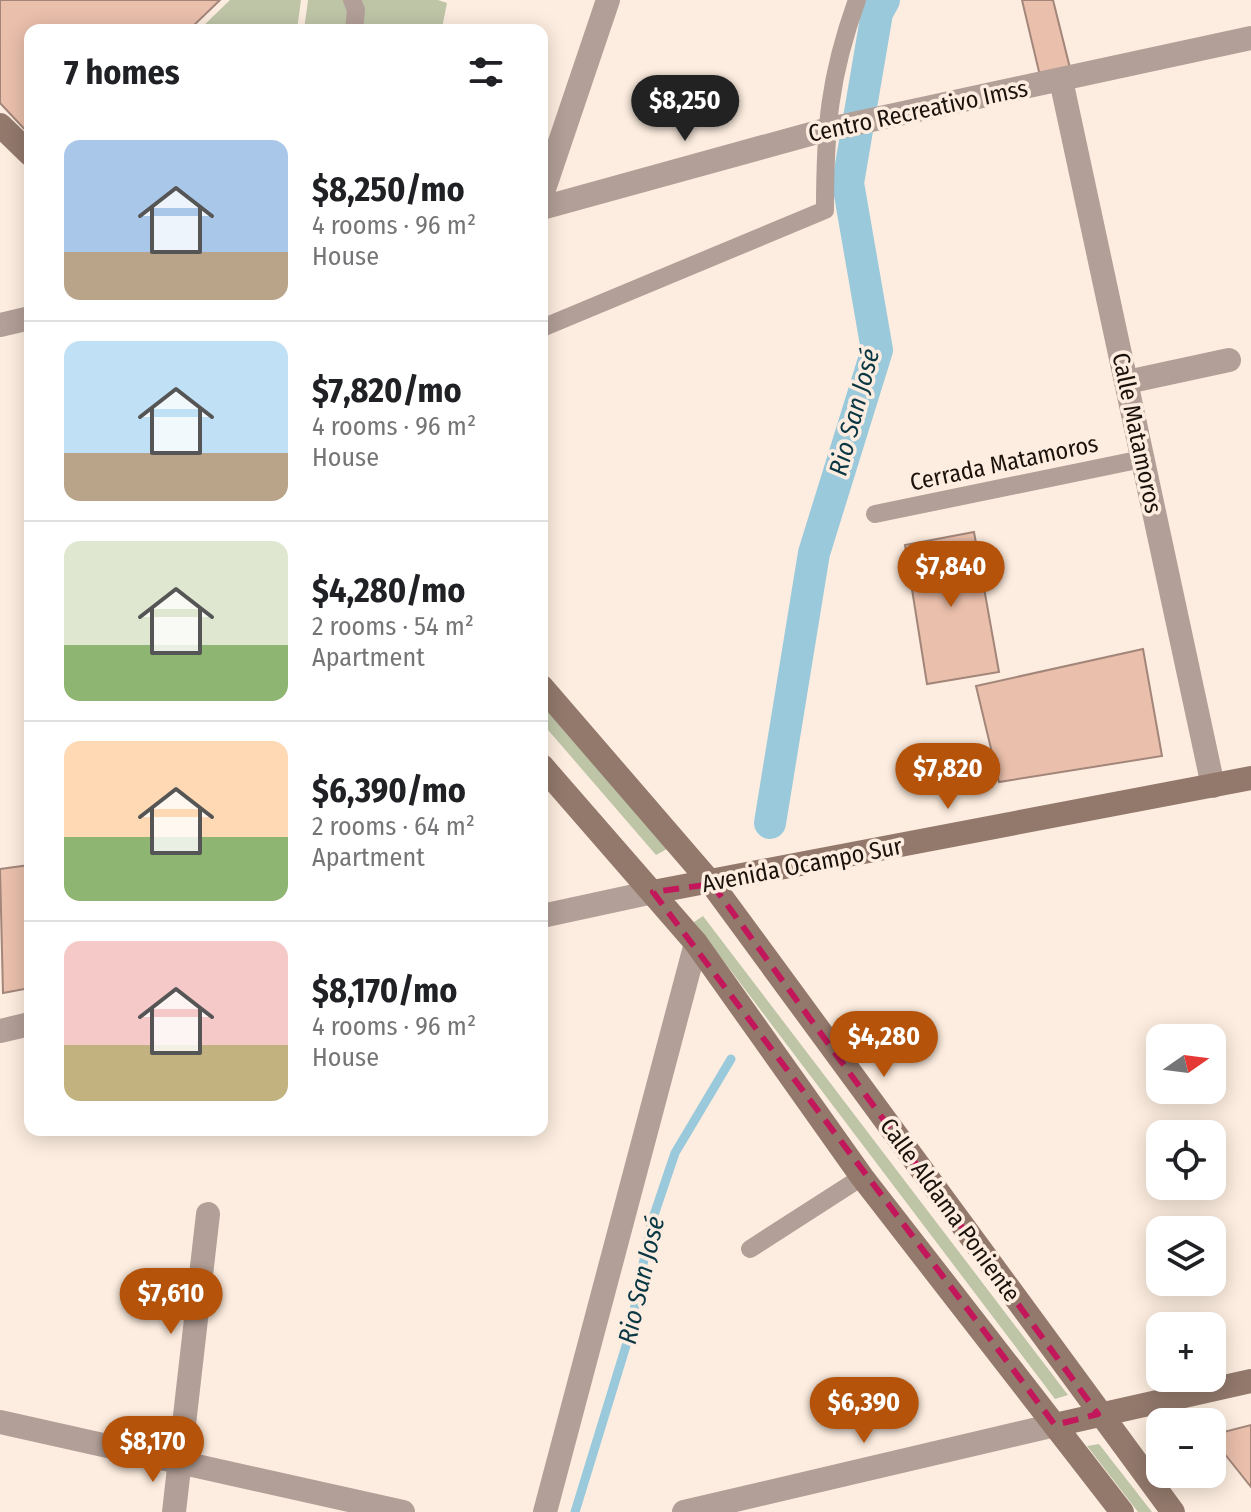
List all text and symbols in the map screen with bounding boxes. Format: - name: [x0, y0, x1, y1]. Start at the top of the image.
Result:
- icon: filters: [464, 50, 508, 94]
- text: 7 homes: [64, 52, 180, 93]
- street label: Centro Recreativo Imss: [806, 74, 1030, 148]
- pin: $8,250: [620, 75, 750, 143]
- text: $8,250: [649, 85, 721, 116]
- text: $8,250/mo: [312, 169, 465, 210]
- icon: home: [128, 172, 224, 268]
- text: 4 rooms · 96 m²: [312, 210, 476, 241]
- text: House: [312, 241, 379, 272]
- water label: Rio San José: [823, 345, 886, 479]
- street label: Calle Matamoros: [1106, 350, 1168, 516]
- text: $7,820/mo: [312, 370, 462, 411]
- icon: home: [128, 373, 224, 469]
- text: 4 rooms · 96 m²: [312, 411, 476, 442]
- street label: Cerrada Matamoros: [907, 429, 1101, 497]
- text: House: [312, 442, 379, 473]
- pin: $7,840: [886, 541, 1016, 609]
- text: $7,840: [916, 551, 986, 582]
- text: $4,280/mo: [312, 570, 465, 611]
- icon: home: [128, 573, 224, 669]
- text: 2 rooms · 54 m²: [312, 611, 474, 642]
- text: Apartment: [312, 642, 425, 673]
- pin: $7,820: [883, 743, 1013, 811]
- text: $7,820: [913, 753, 983, 784]
- text: $6,390/mo: [312, 770, 466, 811]
- icon: home: [128, 773, 224, 869]
- text: 2 rooms · 64 m²: [312, 811, 475, 842]
- street label: Avenida Ocampo Sur: [700, 832, 905, 898]
- text: Apartment: [312, 842, 425, 873]
- text: $8,170/mo: [312, 970, 457, 1011]
- icon: home: [128, 973, 224, 1069]
- text: 4 rooms · 96 m²: [312, 1011, 476, 1042]
- pin: $4,280: [819, 1011, 949, 1079]
- text: $4,280: [848, 1021, 920, 1052]
- north arrow: [1146, 1024, 1226, 1104]
- map controls: [1146, 1024, 1226, 1488]
- text: House: [312, 1042, 379, 1073]
- street label: Calle Aldama Poniente: [874, 1113, 1026, 1307]
- button: locate: [1146, 1120, 1226, 1200]
- water label: Rio San José: [612, 1213, 671, 1347]
- button: layers: [1146, 1216, 1226, 1296]
- pin: $7,610: [106, 1268, 236, 1336]
- text: $7,610: [138, 1278, 204, 1309]
- button: +: [1146, 1312, 1226, 1392]
- pin: $6,390: [799, 1377, 929, 1445]
- text: $6,390: [828, 1387, 900, 1418]
- button: −: [1146, 1408, 1226, 1488]
- pin: $8,170: [88, 1416, 218, 1484]
- text: $8,170: [120, 1426, 186, 1457]

